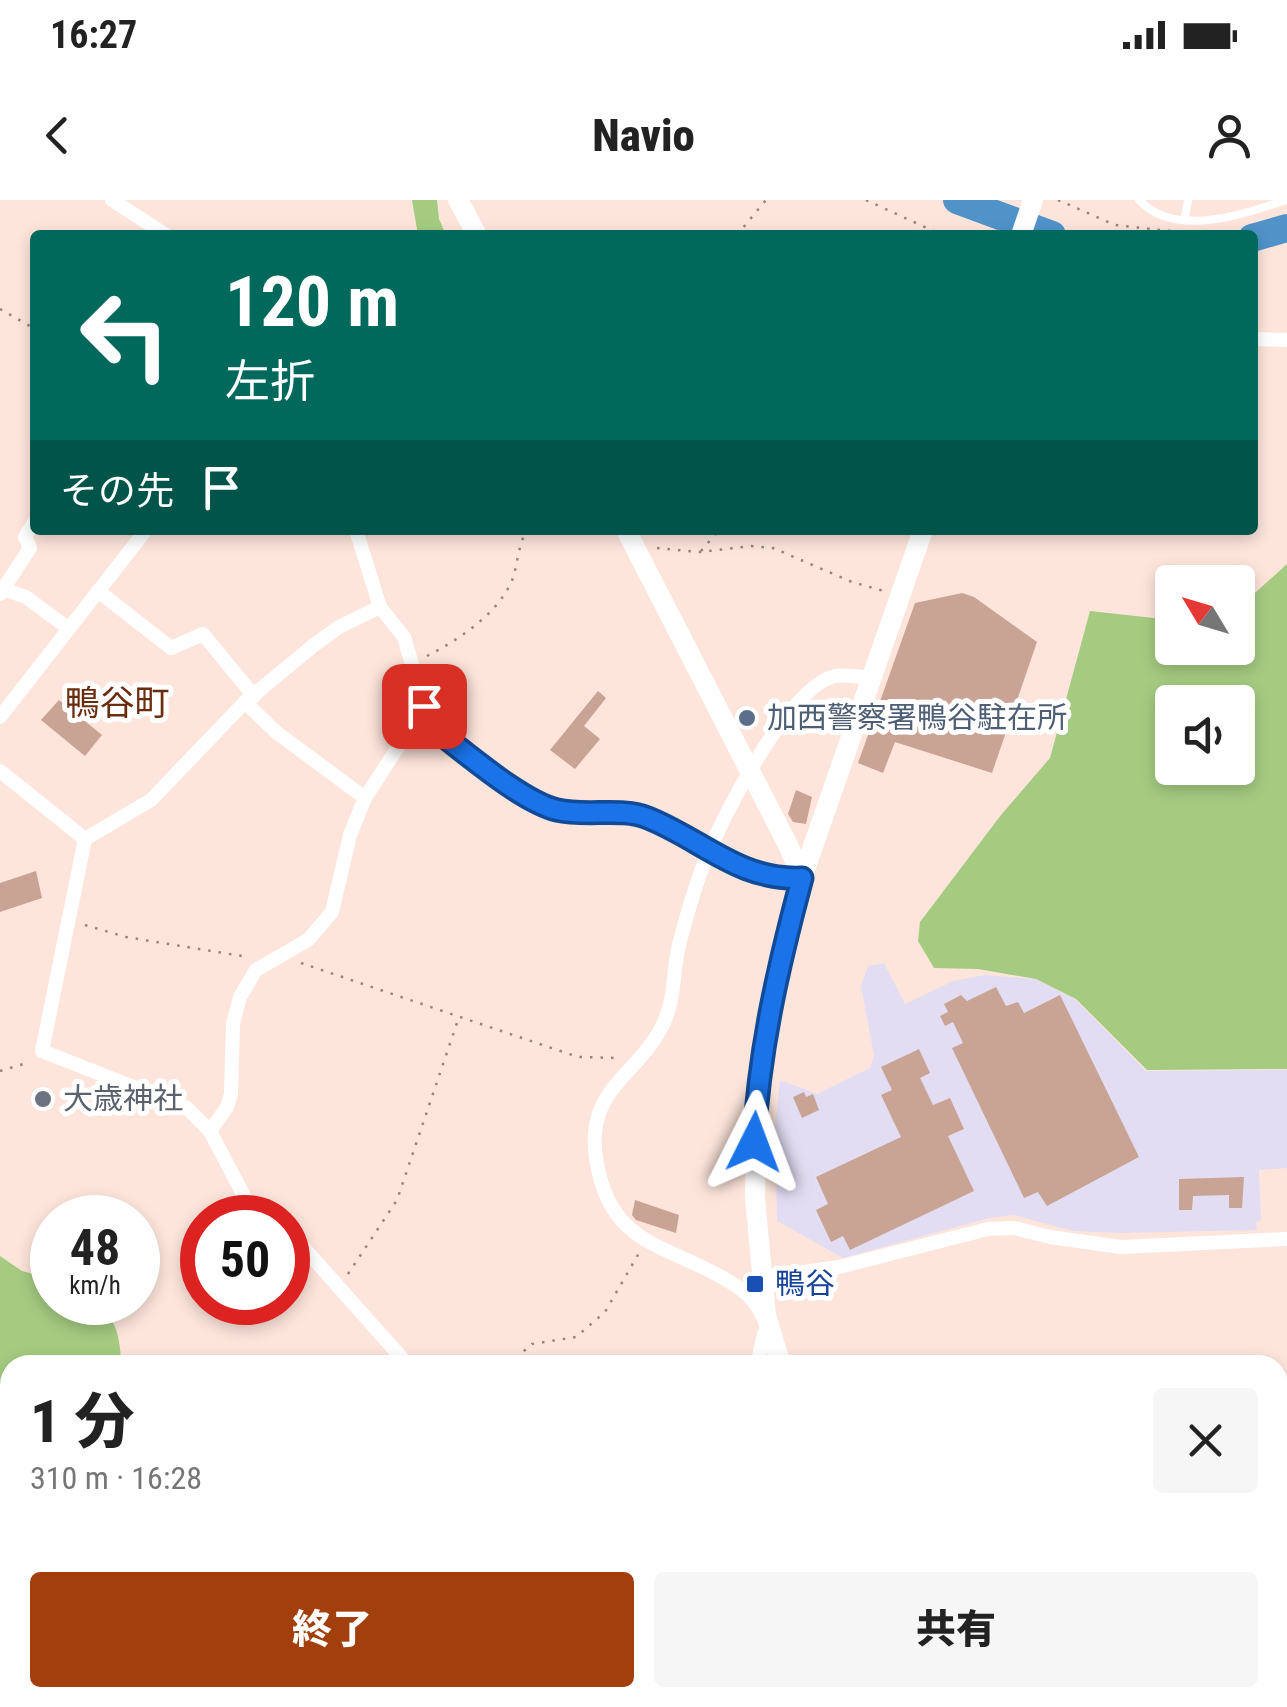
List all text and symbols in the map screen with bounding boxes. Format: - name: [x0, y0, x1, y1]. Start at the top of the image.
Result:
- text: 16:27: [50, 13, 137, 57]
- icon: back: [30, 108, 85, 163]
- icon: person: [1202, 108, 1257, 163]
- text: Navio: [592, 109, 695, 162]
- text: 120 m: [225, 261, 399, 343]
- icon: left: [60, 270, 190, 400]
- text: 左折: [225, 355, 315, 408]
- icon: arrive: [194, 460, 249, 515]
- text: その先: [60, 469, 174, 513]
- north arrow: [1155, 565, 1255, 665]
- map controls: [1155, 565, 1255, 785]
- pin: [382, 664, 467, 749]
- icon: arrive: [397, 679, 452, 734]
- district label: 鴨谷町: [64, 683, 170, 724]
- button: sound: [1155, 685, 1255, 785]
- place label: 加西警察署鴨谷駐在所: [767, 700, 1067, 735]
- marker: 加西警察署鴨谷駐在所: [736, 707, 758, 729]
- place label: 大歳神社: [63, 1081, 183, 1116]
- marker: 大歳神社: [32, 1088, 54, 1110]
- position arrow: [702, 1090, 806, 1194]
- speed limit sign: 50: [180, 1195, 310, 1325]
- text: 48: [70, 1219, 120, 1277]
- place label: 鴨谷: [775, 1266, 835, 1301]
- text: km/h: [69, 1271, 121, 1300]
- marker: 鴨谷: [744, 1273, 766, 1295]
- text: 1 分: [30, 1386, 134, 1457]
- button: close: [1153, 1388, 1258, 1493]
- text: 310 m · 16:28: [30, 1459, 202, 1497]
- button: 終了: [30, 1572, 634, 1687]
- button: 共有: [654, 1572, 1258, 1687]

